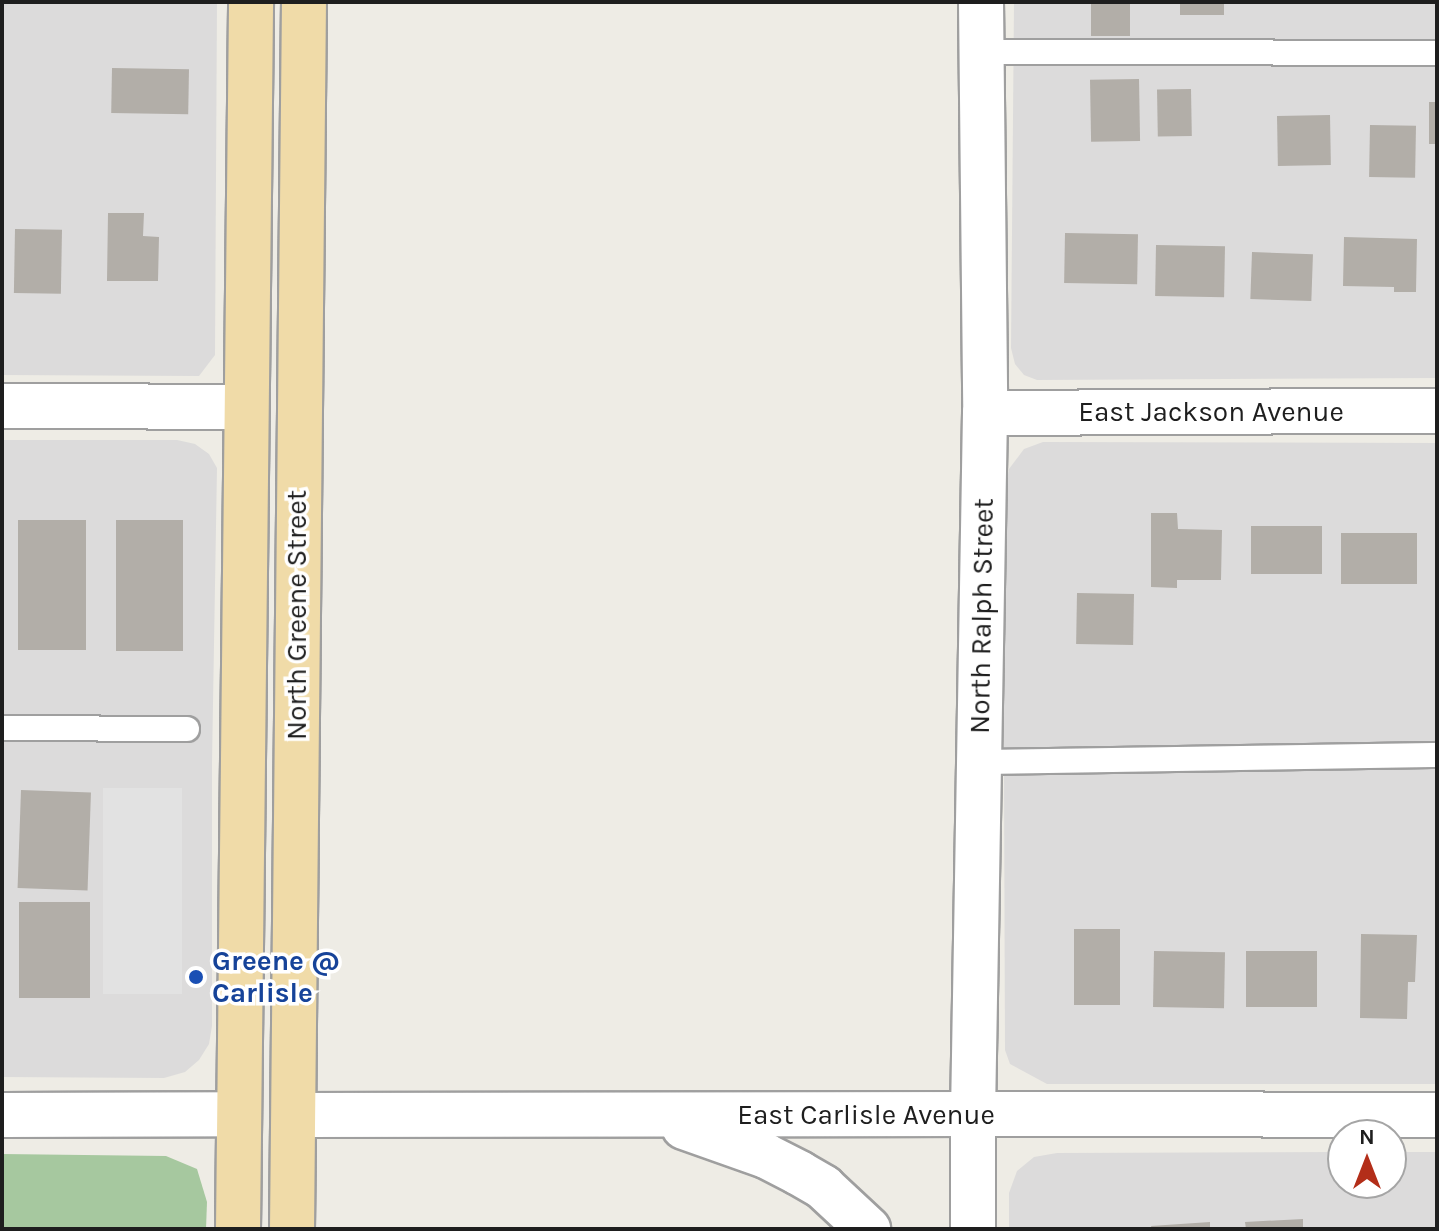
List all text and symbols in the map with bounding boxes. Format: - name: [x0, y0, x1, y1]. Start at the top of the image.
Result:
- street label: East Jackson Avenue: [1078, 395, 1344, 429]
- street label: North Greene Street: [280, 490, 314, 740]
- street label: North Ralph Street: [963, 498, 1001, 734]
- place label: Greene @ Carlisle: [212, 944, 340, 1010]
- marker: Greene @ Carlisle: [187, 968, 205, 986]
- street label: East Carlisle Avenue: [737, 1098, 995, 1132]
- north arrow: [1327, 1119, 1407, 1199]
- text: N: [1359, 1124, 1375, 1150]

